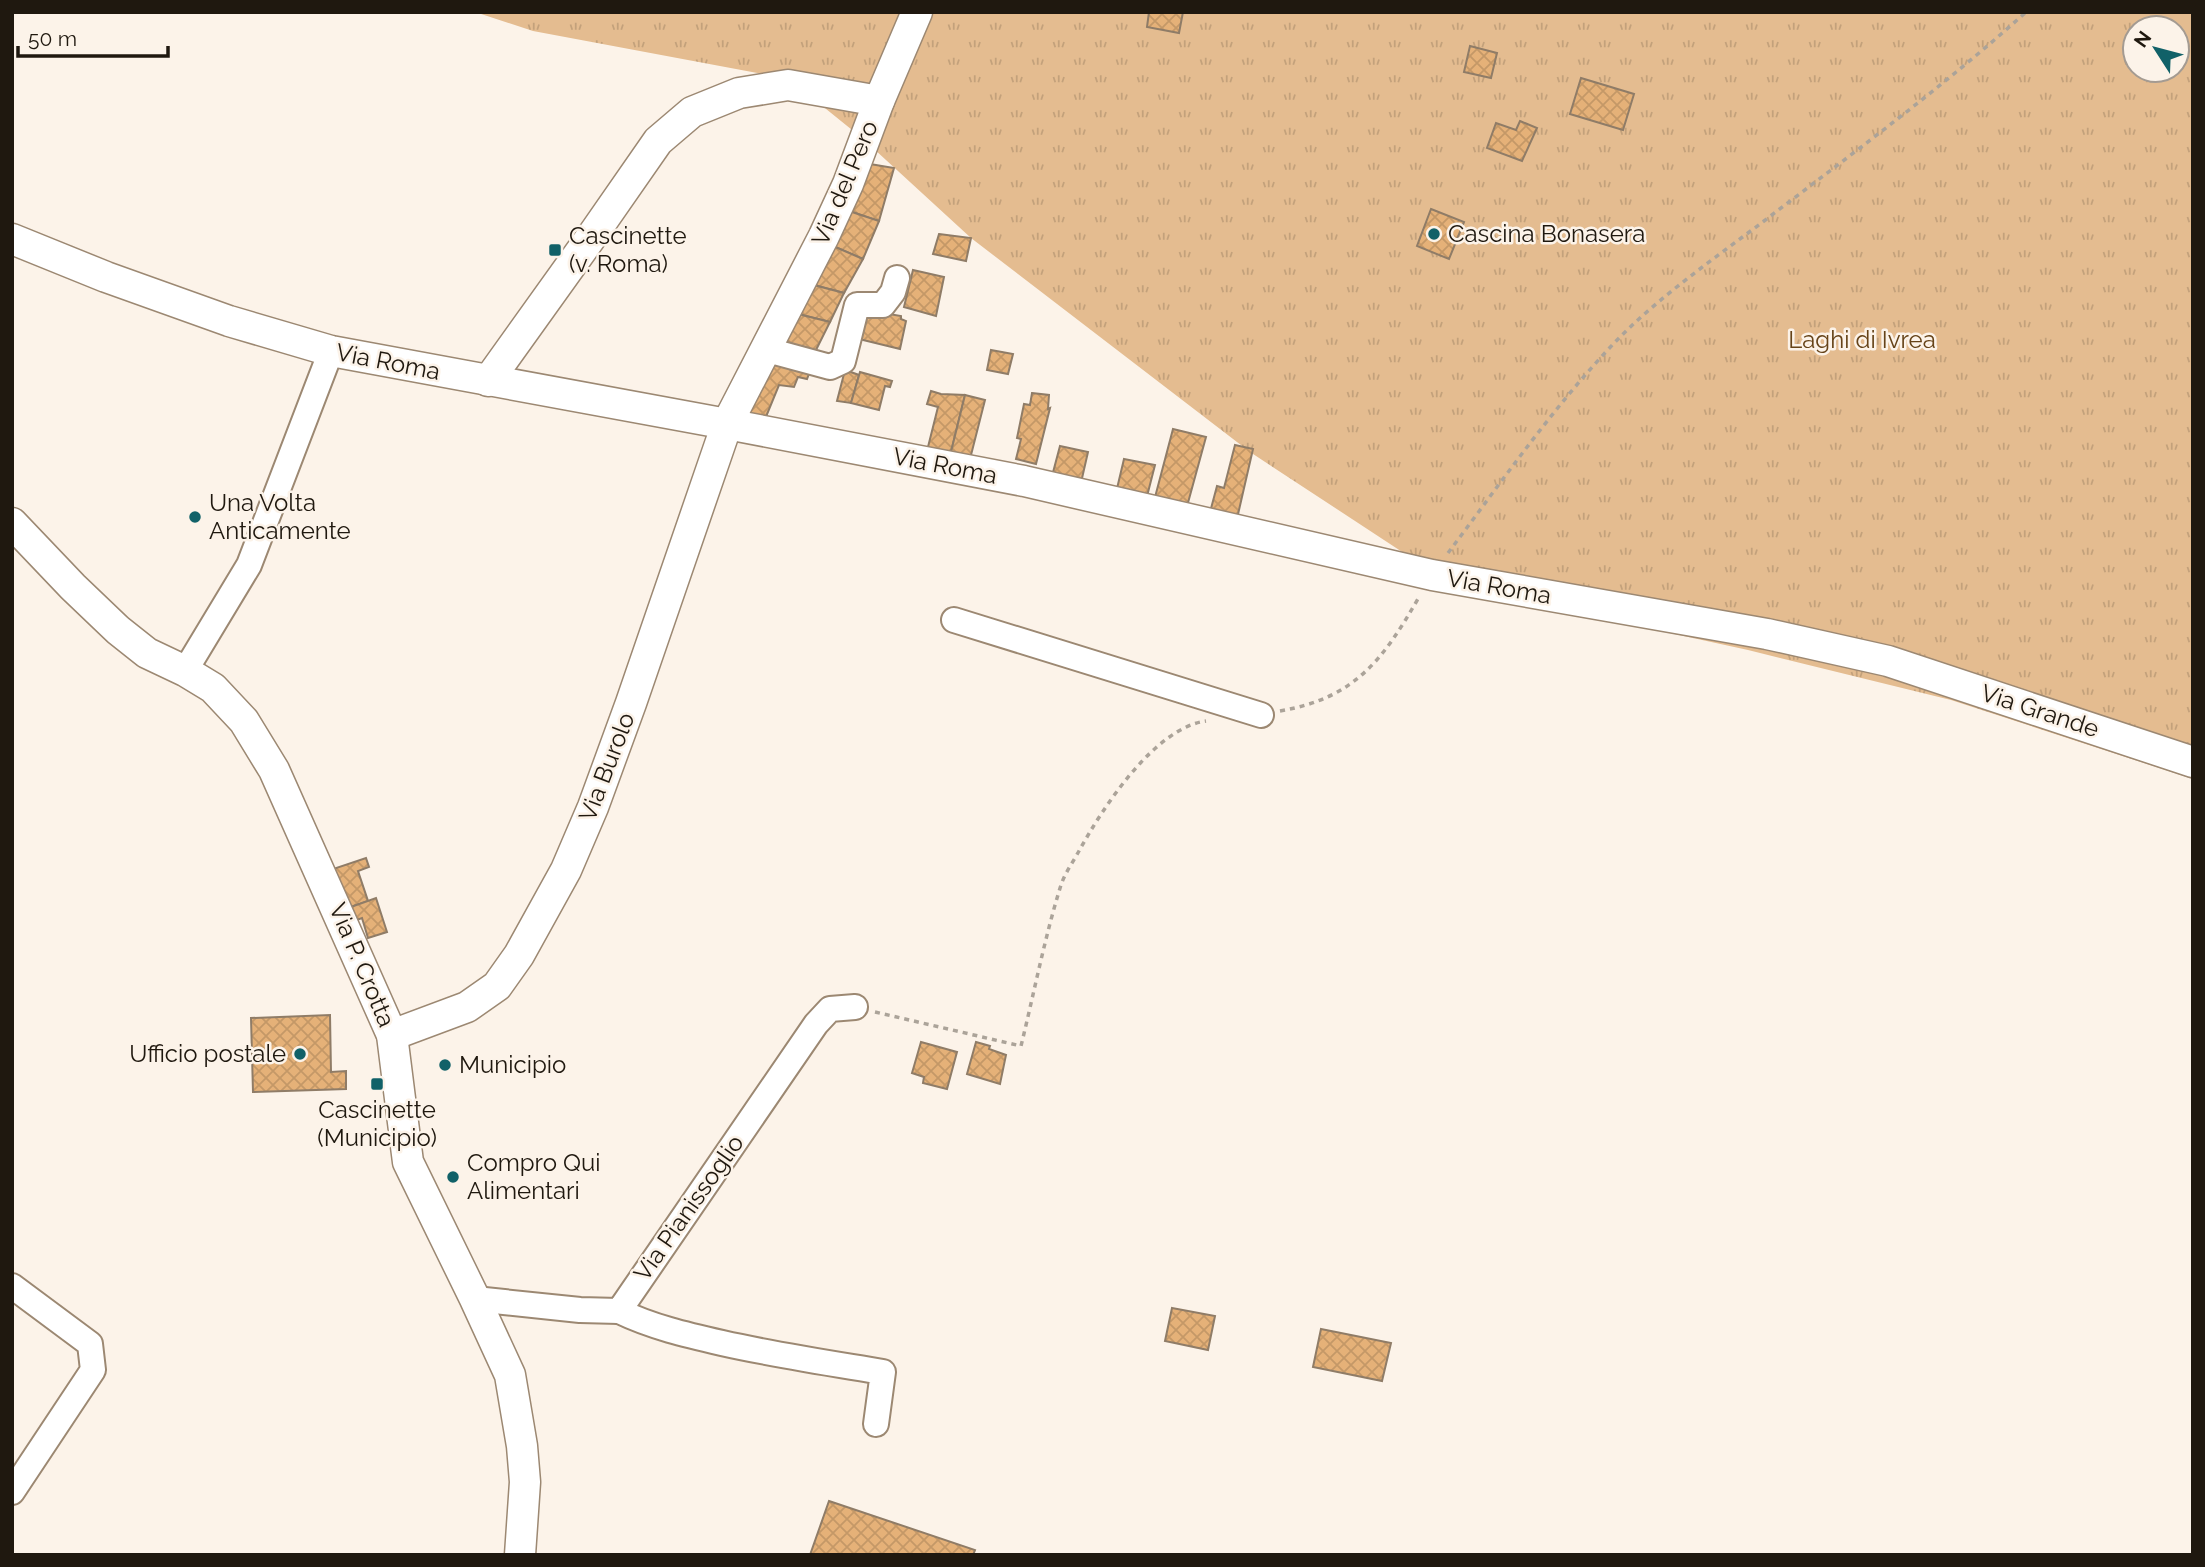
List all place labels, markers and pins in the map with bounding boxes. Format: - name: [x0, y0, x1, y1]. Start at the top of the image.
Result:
- place label: Cascina Bonasera: [1448, 219, 1645, 248]
- place label: Cascinette (v. Roma): [569, 221, 686, 278]
- marker: Cascina Bonasera: [1426, 226, 1442, 242]
- marker: Cascinette (v. Roma): [547, 242, 563, 258]
- place label: Una Volta Anticamente: [209, 488, 351, 545]
- marker: Una Volta Anticamente: [187, 509, 203, 525]
- place label: Ufficio postale: [129, 1039, 286, 1068]
- marker: Ufficio postale: [292, 1046, 308, 1062]
- place label: Municipio: [459, 1050, 566, 1079]
- marker: Municipio: [437, 1057, 453, 1073]
- marker: Cascinette (Municipio): [369, 1076, 385, 1092]
- place label: Cascinette (Municipio): [317, 1095, 437, 1152]
- place label: Compro Qui Alimentari: [467, 1148, 601, 1205]
- marker: Compro Qui Alimentari: [445, 1169, 461, 1185]

